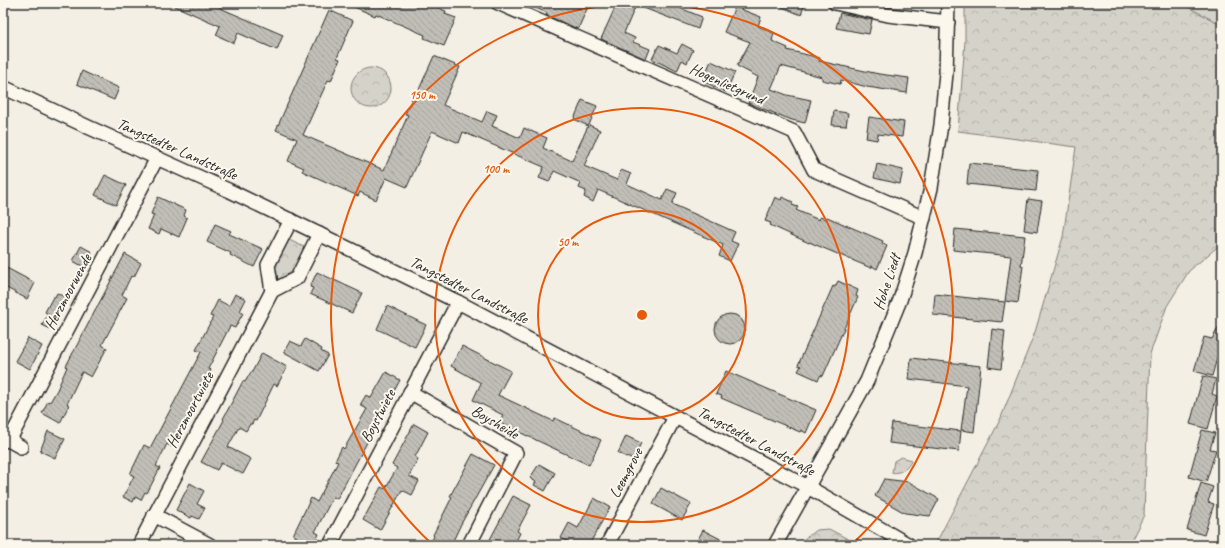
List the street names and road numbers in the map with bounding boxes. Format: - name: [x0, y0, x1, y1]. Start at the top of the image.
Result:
- street label: Hogenlietgrund: [686, 59, 770, 110]
- street label: Tangstedter Landstraße: [114, 113, 242, 185]
- street label: Herzmoorwende: [40, 249, 97, 333]
- street label: Hohe Liedt: [869, 249, 906, 313]
- street label: Tangstedter Landstraße: [407, 252, 533, 329]
- street label: Herzmoortwiete: [162, 367, 219, 451]
- street label: Boystwiete: [356, 385, 401, 446]
- street label: Boysheide: [468, 400, 524, 444]
- street label: Tangstedter Landstraße: [694, 402, 820, 481]
- street label: Leemgrove: [605, 443, 648, 501]

